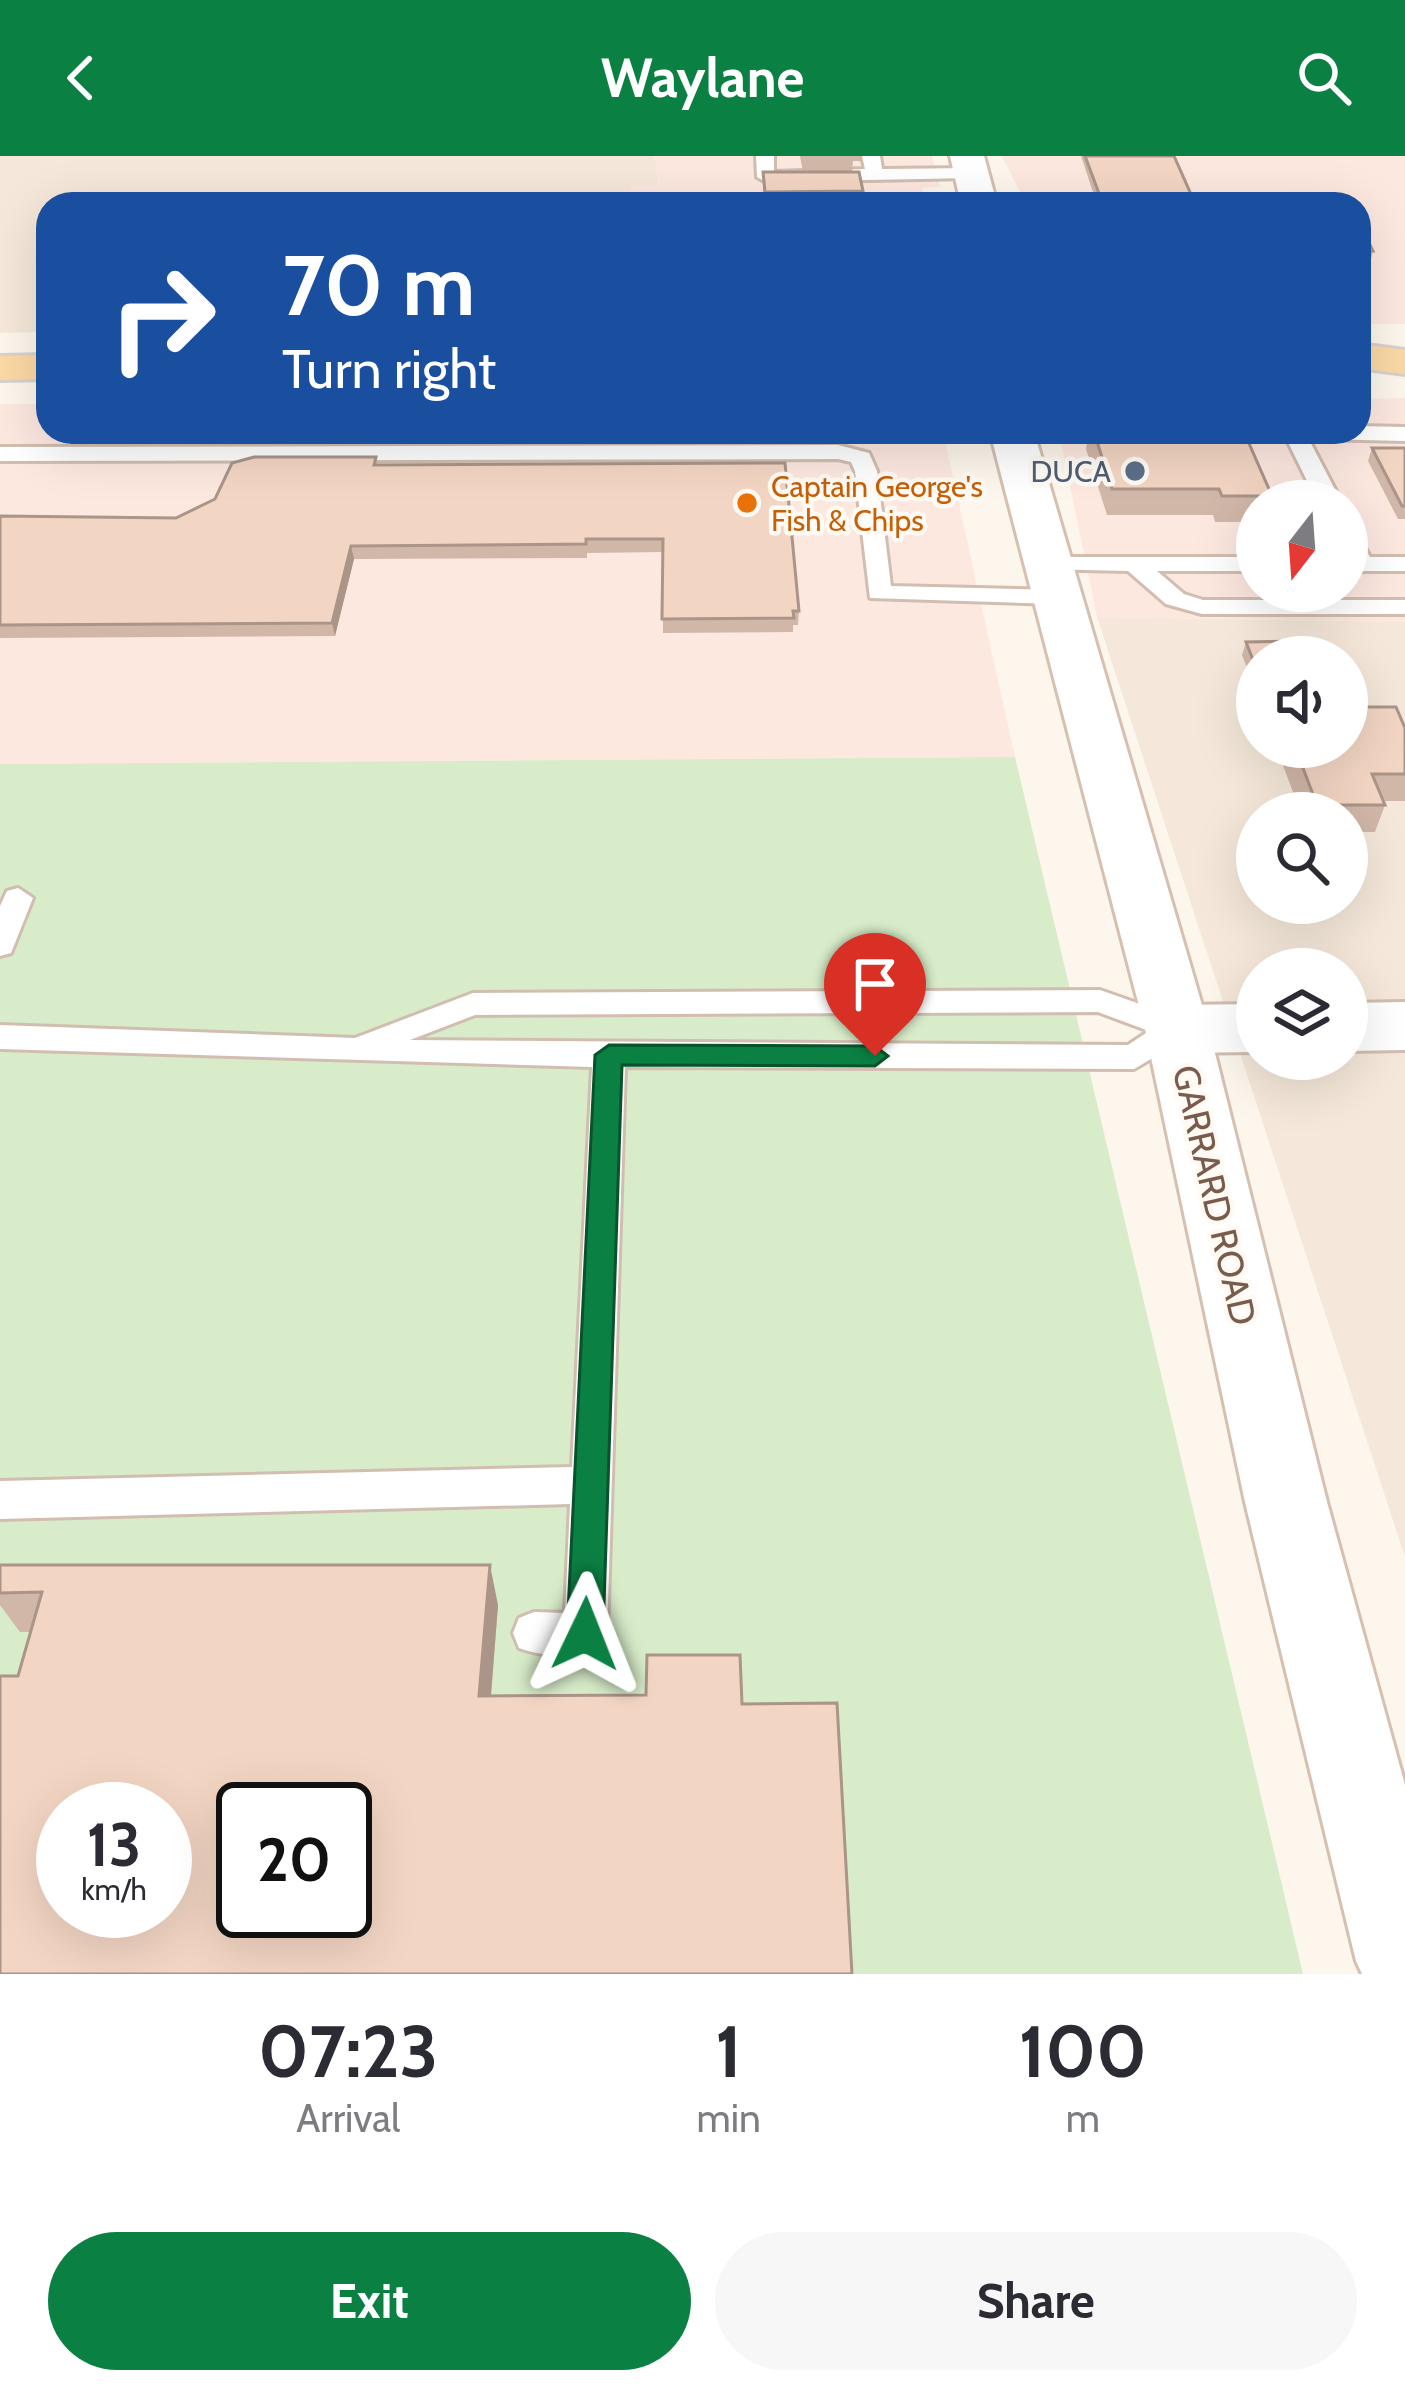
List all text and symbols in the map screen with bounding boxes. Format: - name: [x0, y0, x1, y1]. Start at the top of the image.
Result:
- icon: back: [48, 45, 114, 111]
- text: Waylane: [601, 45, 804, 111]
- icon: search: [1291, 45, 1357, 111]
- text: 70 m: [282, 234, 475, 336]
- icon: right: [84, 240, 240, 396]
- text: Turn right: [282, 336, 496, 402]
- place label: DUCA: [1031, 453, 1112, 490]
- marker: DUCA: [1122, 458, 1148, 484]
- place label: Captain George's Fish & Chips: [771, 468, 983, 539]
- north arrow: [1236, 480, 1368, 612]
- map controls: [1236, 480, 1368, 1080]
- marker: Captain George's Fish & Chips: [734, 490, 760, 516]
- button: sound: [1236, 636, 1368, 768]
- button: search: [1236, 792, 1368, 924]
- pin: [824, 933, 926, 1056]
- button: layers: [1236, 948, 1368, 1080]
- icon: arrive: [842, 951, 908, 1017]
- street label: GARRARD ROAD: [1164, 1061, 1266, 1329]
- position arrow: [522, 1571, 648, 1697]
- speed limit sign: 20: [216, 1782, 372, 1938]
- text: 13: [87, 1808, 141, 1881]
- text: km/h: [81, 1871, 147, 1908]
- text: 07:23: [258, 2008, 438, 2095]
- text: 1: [715, 2008, 742, 2095]
- text: 100: [1019, 2008, 1147, 2095]
- text: Arrival: [296, 2094, 400, 2142]
- text: min: [696, 2094, 761, 2142]
- text: m: [1066, 2094, 1100, 2142]
- button: Exit: [48, 2232, 691, 2370]
- button: Share: [715, 2232, 1357, 2370]

